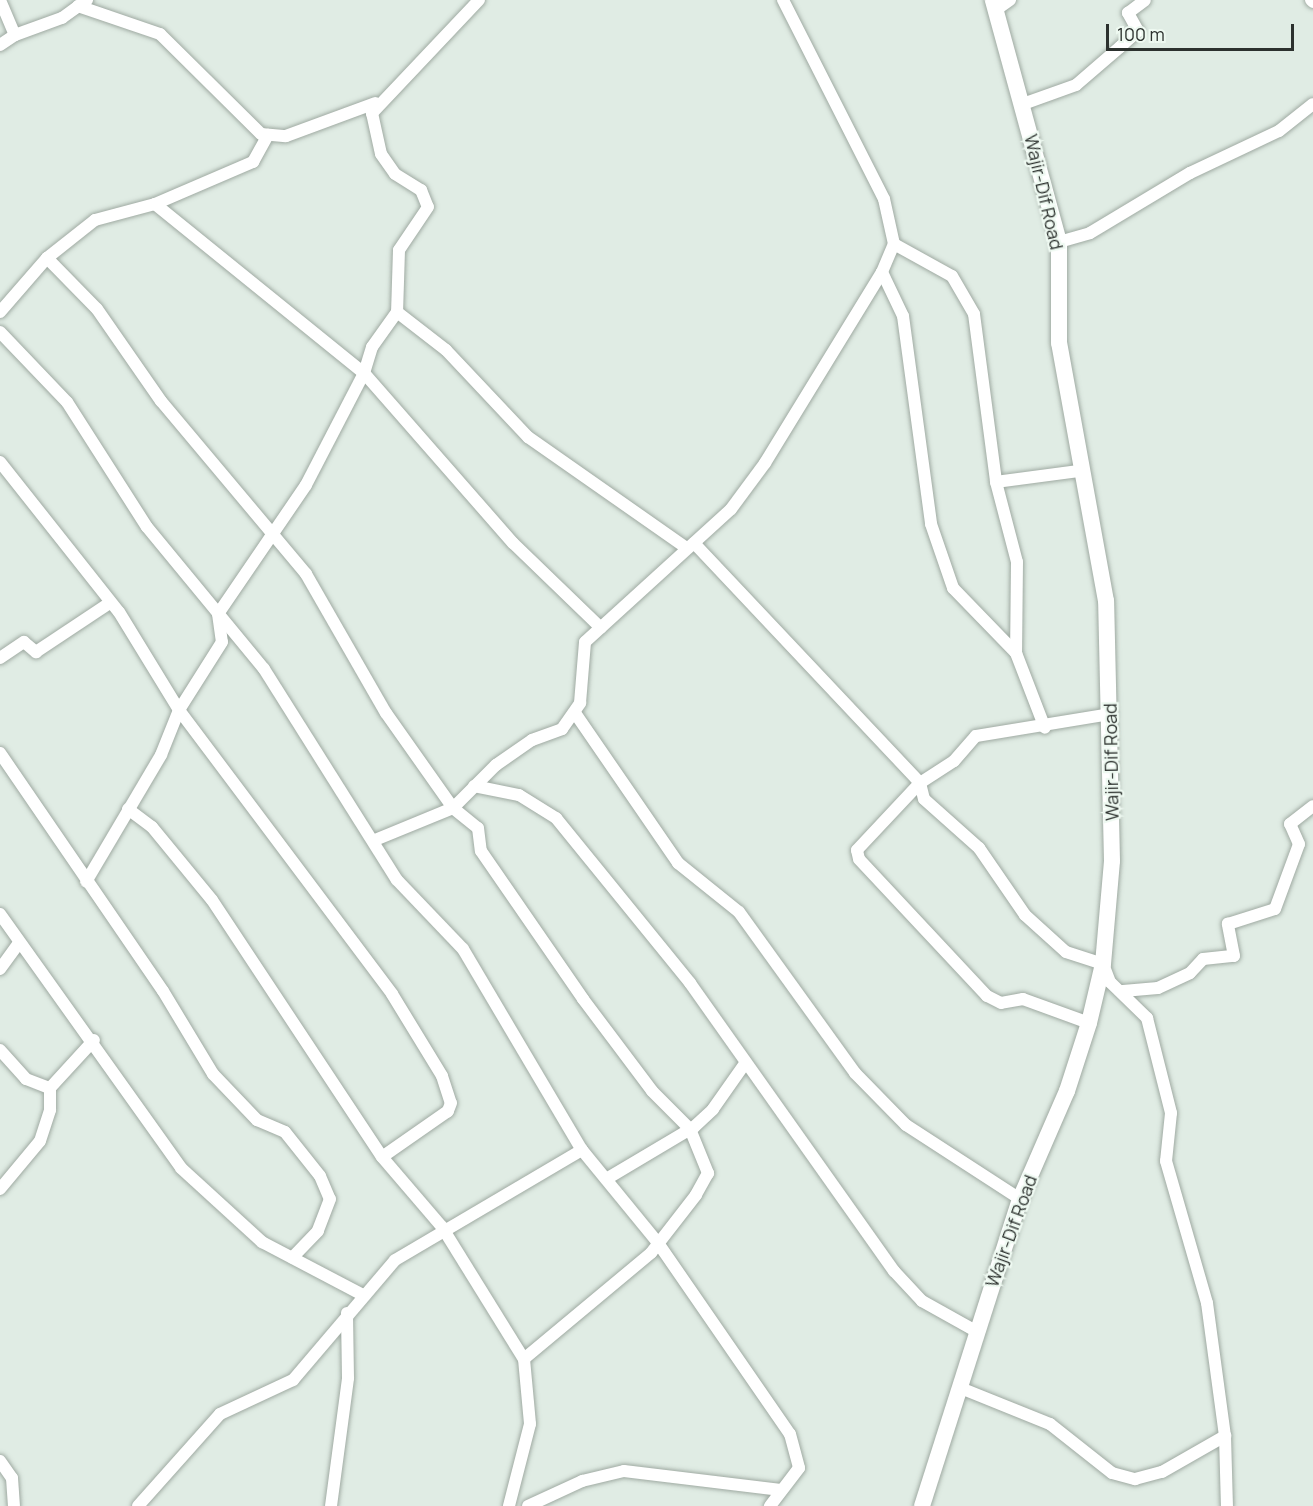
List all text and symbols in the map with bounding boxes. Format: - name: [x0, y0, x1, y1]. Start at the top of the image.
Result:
- scale bar: [1109, 12, 1296, 50]
- text: 100 m: [1117, 22, 1165, 46]
- street label: Wajir-Dif Road: [1020, 132, 1068, 252]
- street label: Wajir-Dif Road: [1099, 703, 1123, 821]
- street label: Wajir-Dif Road: [981, 1172, 1041, 1290]

